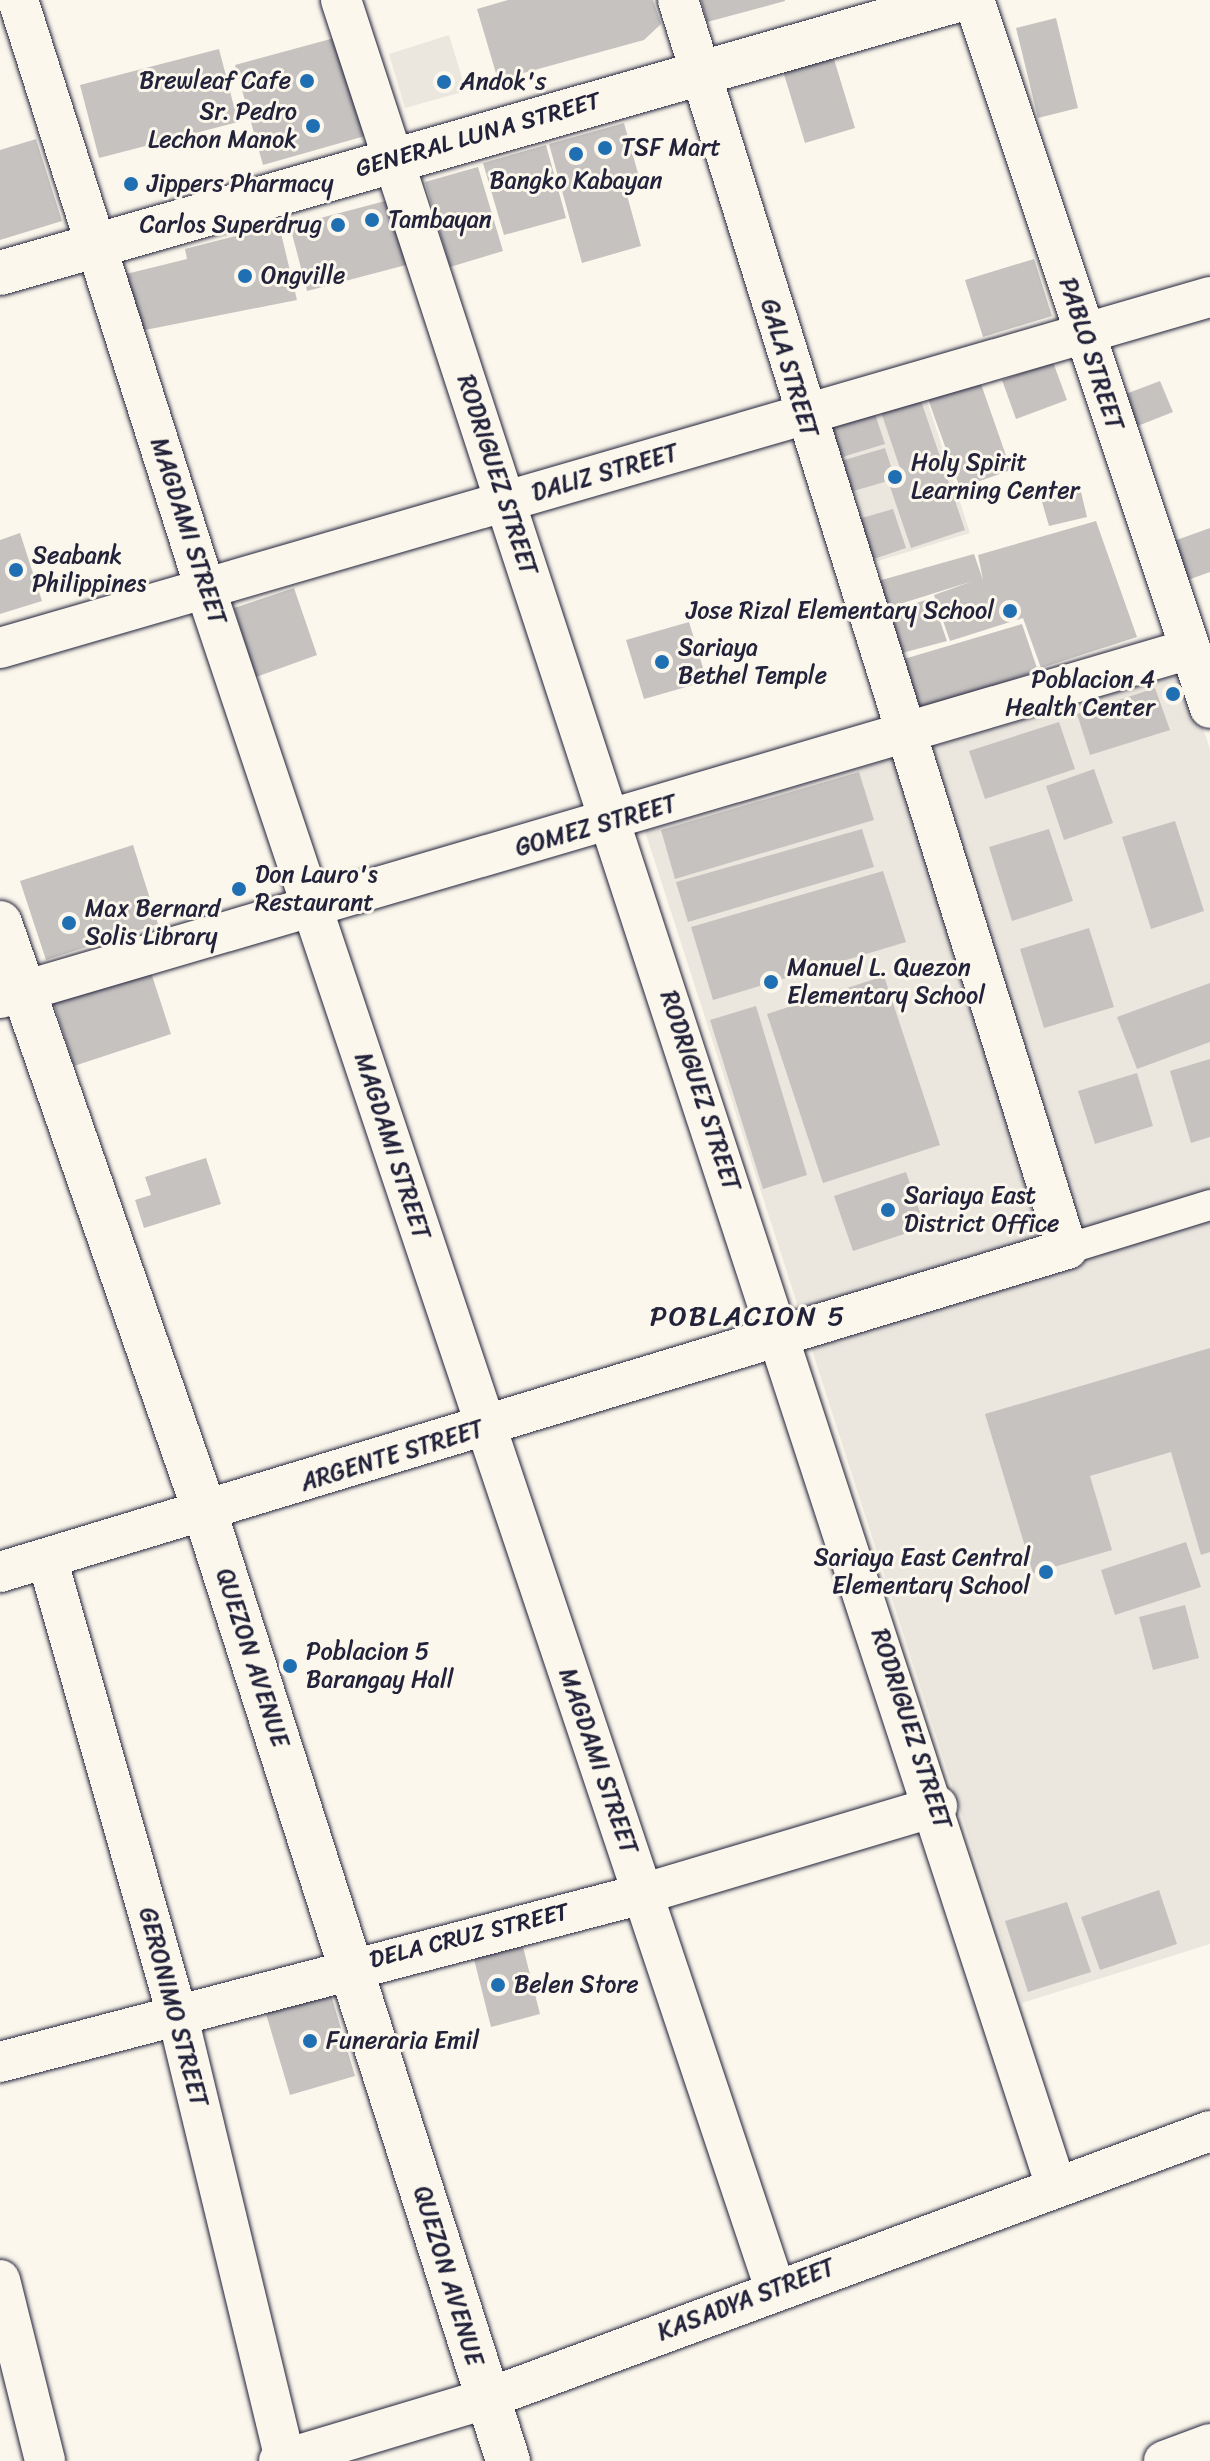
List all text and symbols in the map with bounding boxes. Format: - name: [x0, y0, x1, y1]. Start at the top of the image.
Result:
- place label: Brewleaf Cafe: [139, 67, 291, 95]
- place label: Andok's: [460, 68, 546, 96]
- marker: Brewleaf Cafe: [298, 72, 316, 90]
- marker: Andok's: [435, 73, 453, 91]
- street label: GENERAL LUNA STREET: [352, 86, 604, 184]
- place label: Sr. Pedro Lechon Manok: [148, 98, 297, 154]
- marker: Sr. Pedro Lechon Manok: [304, 117, 322, 135]
- place label: TSF Mart: [621, 134, 721, 162]
- marker: TSF Mart: [596, 139, 614, 157]
- marker: Bangko Kabayan: [567, 145, 585, 163]
- place label: Bangko Kabayan: [490, 167, 662, 195]
- place label: Jippers Pharmacy: [147, 170, 334, 198]
- marker: Jippers Pharmacy: [122, 175, 140, 193]
- place label: Tambayan: [388, 206, 492, 234]
- place label: Carlos Superdrug: [140, 211, 322, 239]
- marker: Tambayan: [363, 211, 381, 229]
- marker: Carlos Superdrug: [329, 216, 347, 234]
- place label: Ongville: [261, 262, 345, 290]
- marker: Ongville: [236, 267, 254, 285]
- street label: PABLO STREET: [1053, 274, 1129, 434]
- street label: GALA STREET: [754, 294, 824, 442]
- street label: RODRIGUEZ STREET: [451, 370, 543, 580]
- street label: MAGDAMI STREET: [144, 434, 232, 628]
- street label: DALIZ STREET: [529, 438, 681, 508]
- place label: Holy Spirit Learning Center: [911, 449, 1080, 505]
- marker: Holy Spirit Learning Center: [886, 468, 904, 486]
- place label: Seabank Philippines: [32, 542, 146, 598]
- marker: Seabank Philippines: [7, 561, 25, 579]
- place label: Jose Rizal Elementary School: [685, 597, 994, 625]
- marker: Jose Rizal Elementary School: [1001, 602, 1019, 620]
- place label: Sariaya Bethel Temple: [678, 634, 828, 690]
- marker: Sariaya Bethel Temple: [653, 653, 671, 671]
- place label: Poblacion 4 Health Center: [1005, 666, 1155, 722]
- marker: Poblacion 4 Health Center: [1162, 683, 1184, 705]
- street label: GOMEZ STREET: [512, 789, 680, 863]
- place label: Don Lauro's Restaurant: [255, 861, 378, 917]
- marker: Don Lauro's Restaurant: [230, 880, 248, 898]
- place label: Max Bernard Solis Library: [85, 895, 220, 951]
- marker: Max Bernard Solis Library: [60, 914, 78, 932]
- place label: Manuel L. Quezon Elementary School: [787, 954, 985, 1010]
- marker: Manuel L. Quezon Elementary School: [762, 973, 780, 991]
- street label: RODRIGUEZ STREET: [654, 986, 746, 1196]
- street label: MAGDAMI STREET: [348, 1049, 436, 1243]
- place label: Sariaya East District Office: [904, 1182, 1059, 1238]
- marker: Sariaya East District Office: [879, 1201, 897, 1219]
- district label: POBLACION 5: [651, 1299, 845, 1333]
- street label: ARGENTE STREET: [297, 1414, 487, 1498]
- place label: Sariaya East Central Elementary School: [811, 1544, 1030, 1600]
- marker: Sariaya East Central Elementary School: [1037, 1563, 1055, 1581]
- street label: QUEZON AVENUE: [210, 1565, 294, 1751]
- street label: RODRIGUEZ STREET: [865, 1624, 957, 1834]
- place label: Poblacion 5 Barangay Hall: [306, 1638, 454, 1694]
- marker: Poblacion 5 Barangay Hall: [281, 1657, 299, 1675]
- street label: MAGDAMI STREET: [553, 1664, 643, 1858]
- street label: DELA CRUZ STREET: [364, 1897, 574, 1975]
- street label: GERONIMO STREET: [132, 1904, 214, 2110]
- place label: Belen Store: [514, 1971, 640, 1999]
- marker: Belen Store: [489, 1976, 507, 1994]
- place label: Funeraria Emil: [326, 2027, 479, 2055]
- marker: Funeraria Emil: [301, 2032, 319, 2050]
- street label: QUEZON AVENUE: [407, 2183, 489, 2369]
- street label: KASADYA STREET: [653, 2253, 839, 2347]

